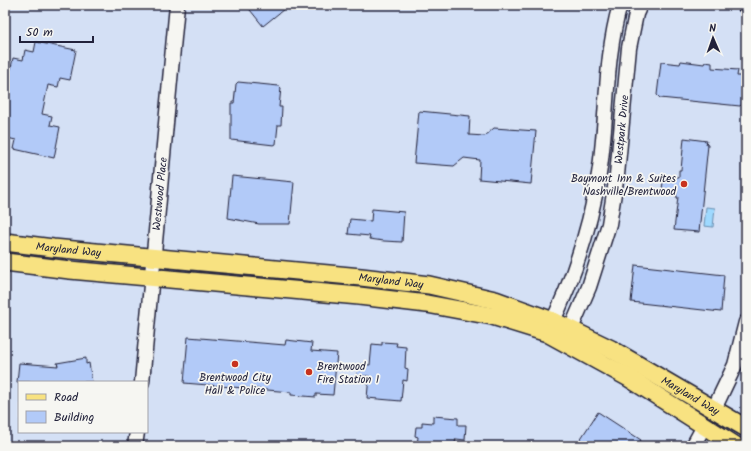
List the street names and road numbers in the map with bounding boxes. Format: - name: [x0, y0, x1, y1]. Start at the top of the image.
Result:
- street label: Westpark Drive: [610, 94, 635, 165]
- street label: Westwood Place: [148, 156, 173, 231]
- street label: Maryland Way: [35, 238, 103, 263]
- street label: Maryland Way: [357, 269, 425, 294]
- street label: Maryland Way: [657, 372, 723, 421]

